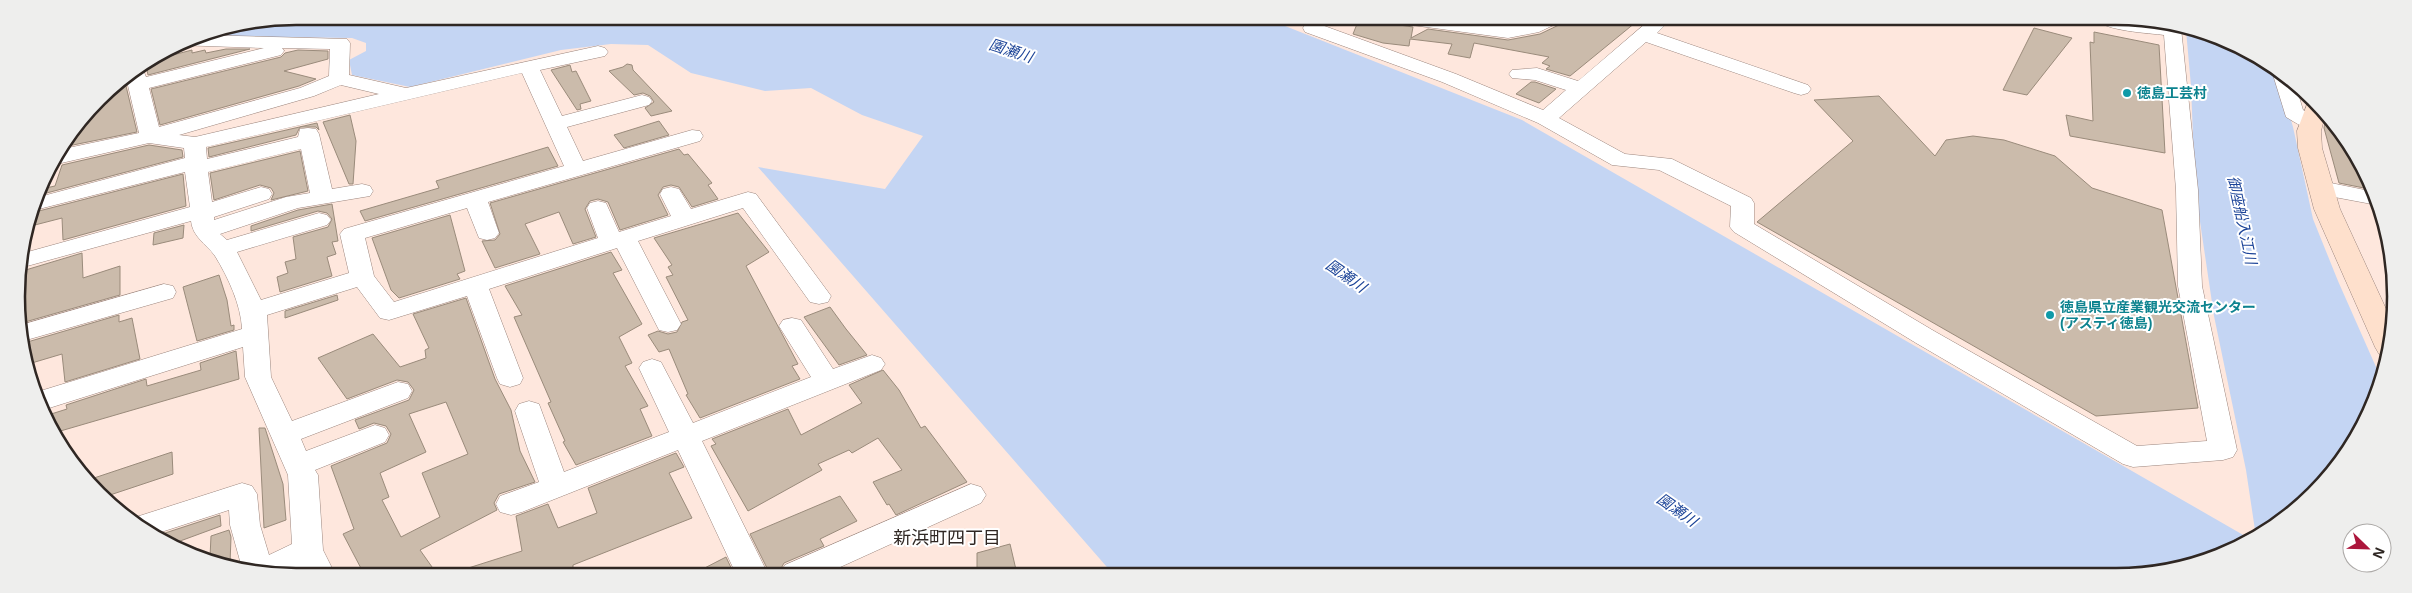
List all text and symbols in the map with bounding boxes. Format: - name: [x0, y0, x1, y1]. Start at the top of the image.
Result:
- water label: 園瀬川: [987, 35, 1037, 66]
- place label: 徳島工芸村: [2137, 85, 2207, 101]
- marker: 徳島工芸村: [2121, 87, 2133, 99]
- water label: 御座船入江川: [2225, 174, 2261, 268]
- water label: 園瀬川: [1323, 256, 1371, 297]
- place label: 徳島県立産業観光交流センター (アスティ徳島): [2060, 299, 2256, 331]
- marker: 徳島県立産業観光交流センター (アスティ徳島): [2044, 309, 2056, 321]
- water label: 園瀬川: [1654, 490, 1702, 531]
- north arrow: [2342, 523, 2392, 573]
- district label: 新浜町四丁目: [893, 528, 1001, 548]
- text: N: [2370, 545, 2388, 561]

